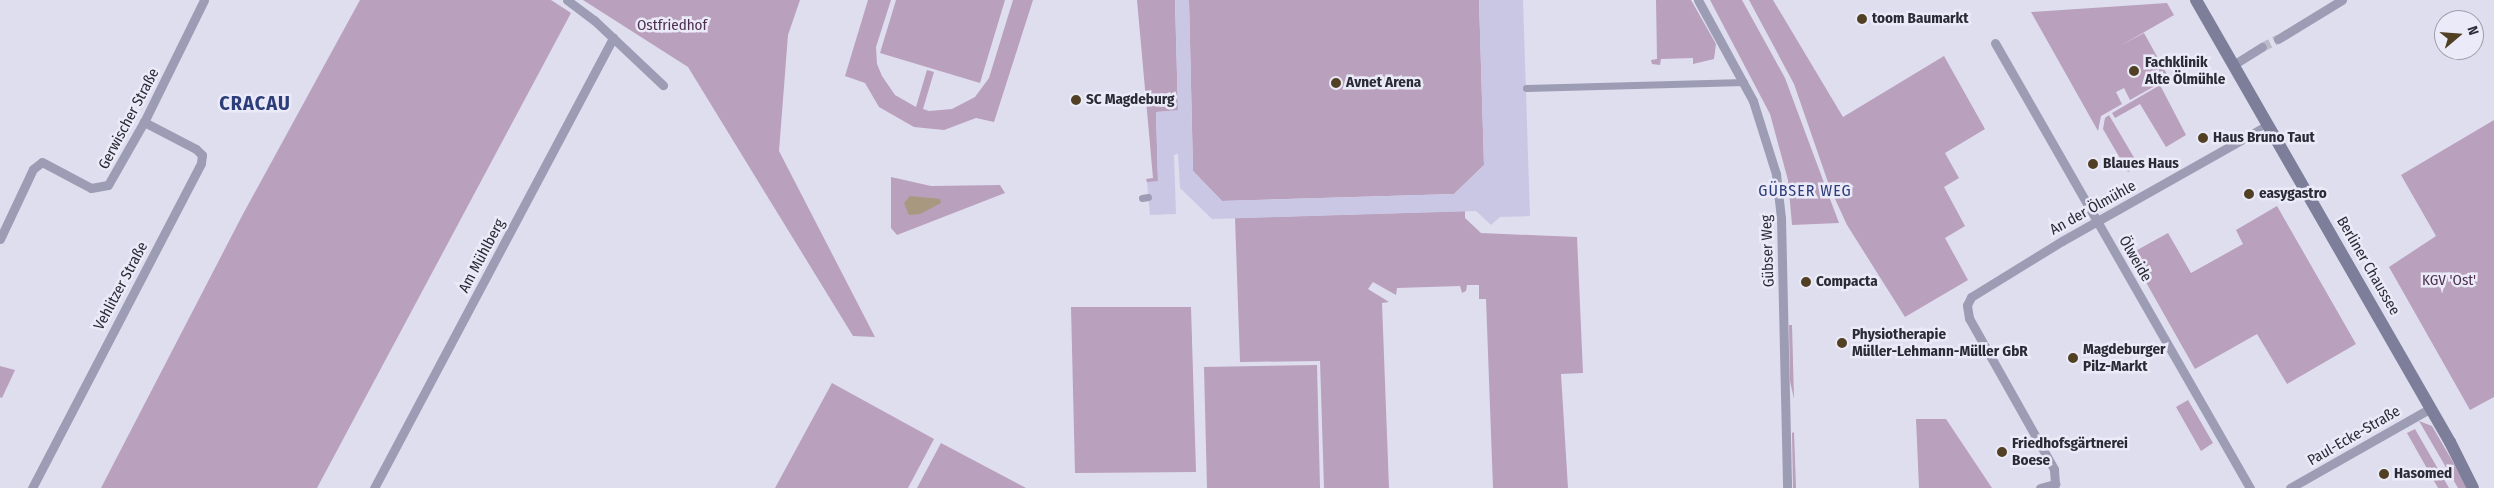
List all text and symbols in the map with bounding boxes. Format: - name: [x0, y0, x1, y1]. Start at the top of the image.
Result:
- place label: toom Baumarkt: [1872, 10, 1969, 28]
- north arrow: [2434, 10, 2484, 60]
- marker: toom Baumarkt: [1856, 13, 1868, 25]
- park label: Ostfriedhof: [637, 17, 707, 35]
- text: N: [2463, 24, 2482, 37]
- place label: Fachklinik Alte Ölmühle: [2145, 53, 2225, 88]
- marker: Fachklinik Alte Ölmühle: [2127, 64, 2141, 78]
- street label: Gerwischer Straße: [95, 65, 163, 173]
- place label: Avnet Arena: [1346, 74, 1421, 92]
- marker: Avnet Arena: [1330, 77, 1342, 89]
- district label: CRACAU: [219, 91, 291, 115]
- place label: SC Magdeburg: [1086, 91, 1174, 109]
- marker: SC Magdeburg: [1070, 94, 1082, 106]
- place label: Haus Bruno Taut: [2213, 129, 2315, 147]
- marker: Haus Bruno Taut: [2197, 132, 2209, 144]
- place label: Blaues Haus: [2103, 155, 2179, 173]
- marker: Blaues Haus: [2087, 158, 2099, 170]
- street label: An der Ölmühle: [2047, 177, 2139, 239]
- district label: GÜBSER WEG: [1757, 181, 1853, 201]
- place label: easygastro: [2259, 185, 2327, 203]
- marker: easygastro: [2243, 188, 2255, 200]
- street label: Gübser Weg: [1758, 214, 1778, 288]
- street label: Berliner Chaussee: [2333, 214, 2403, 318]
- street label: Am Mühlberg: [455, 216, 509, 296]
- street label: Ölweide: [2115, 233, 2155, 285]
- street label: Vehlitzer Straße: [90, 239, 152, 333]
- park label: KGV 'Ost': [2422, 272, 2476, 290]
- place label: Compacta: [1816, 273, 1878, 291]
- marker: Compacta: [1800, 276, 1812, 288]
- place label: Physiotherapie Müller-Lehmann-Müller GbR: [1852, 325, 2028, 360]
- marker: Physiotherapie Müller-Lehmann-Müller GbR: [1836, 337, 1848, 349]
- place label: Magdeburger Pilz-Markt: [2083, 340, 2165, 375]
- marker: Magdeburger Pilz-Markt: [2067, 352, 2079, 364]
- street label: Paul-Ecke-Straße: [2305, 402, 2403, 470]
- place label: Friedhofsgärtnerei Boese: [2012, 434, 2128, 469]
- marker: Friedhofsgärtnerei Boese: [1996, 446, 2008, 458]
- place label: Hasomed: [2394, 465, 2452, 483]
- marker: Hasomed: [2378, 468, 2390, 480]

